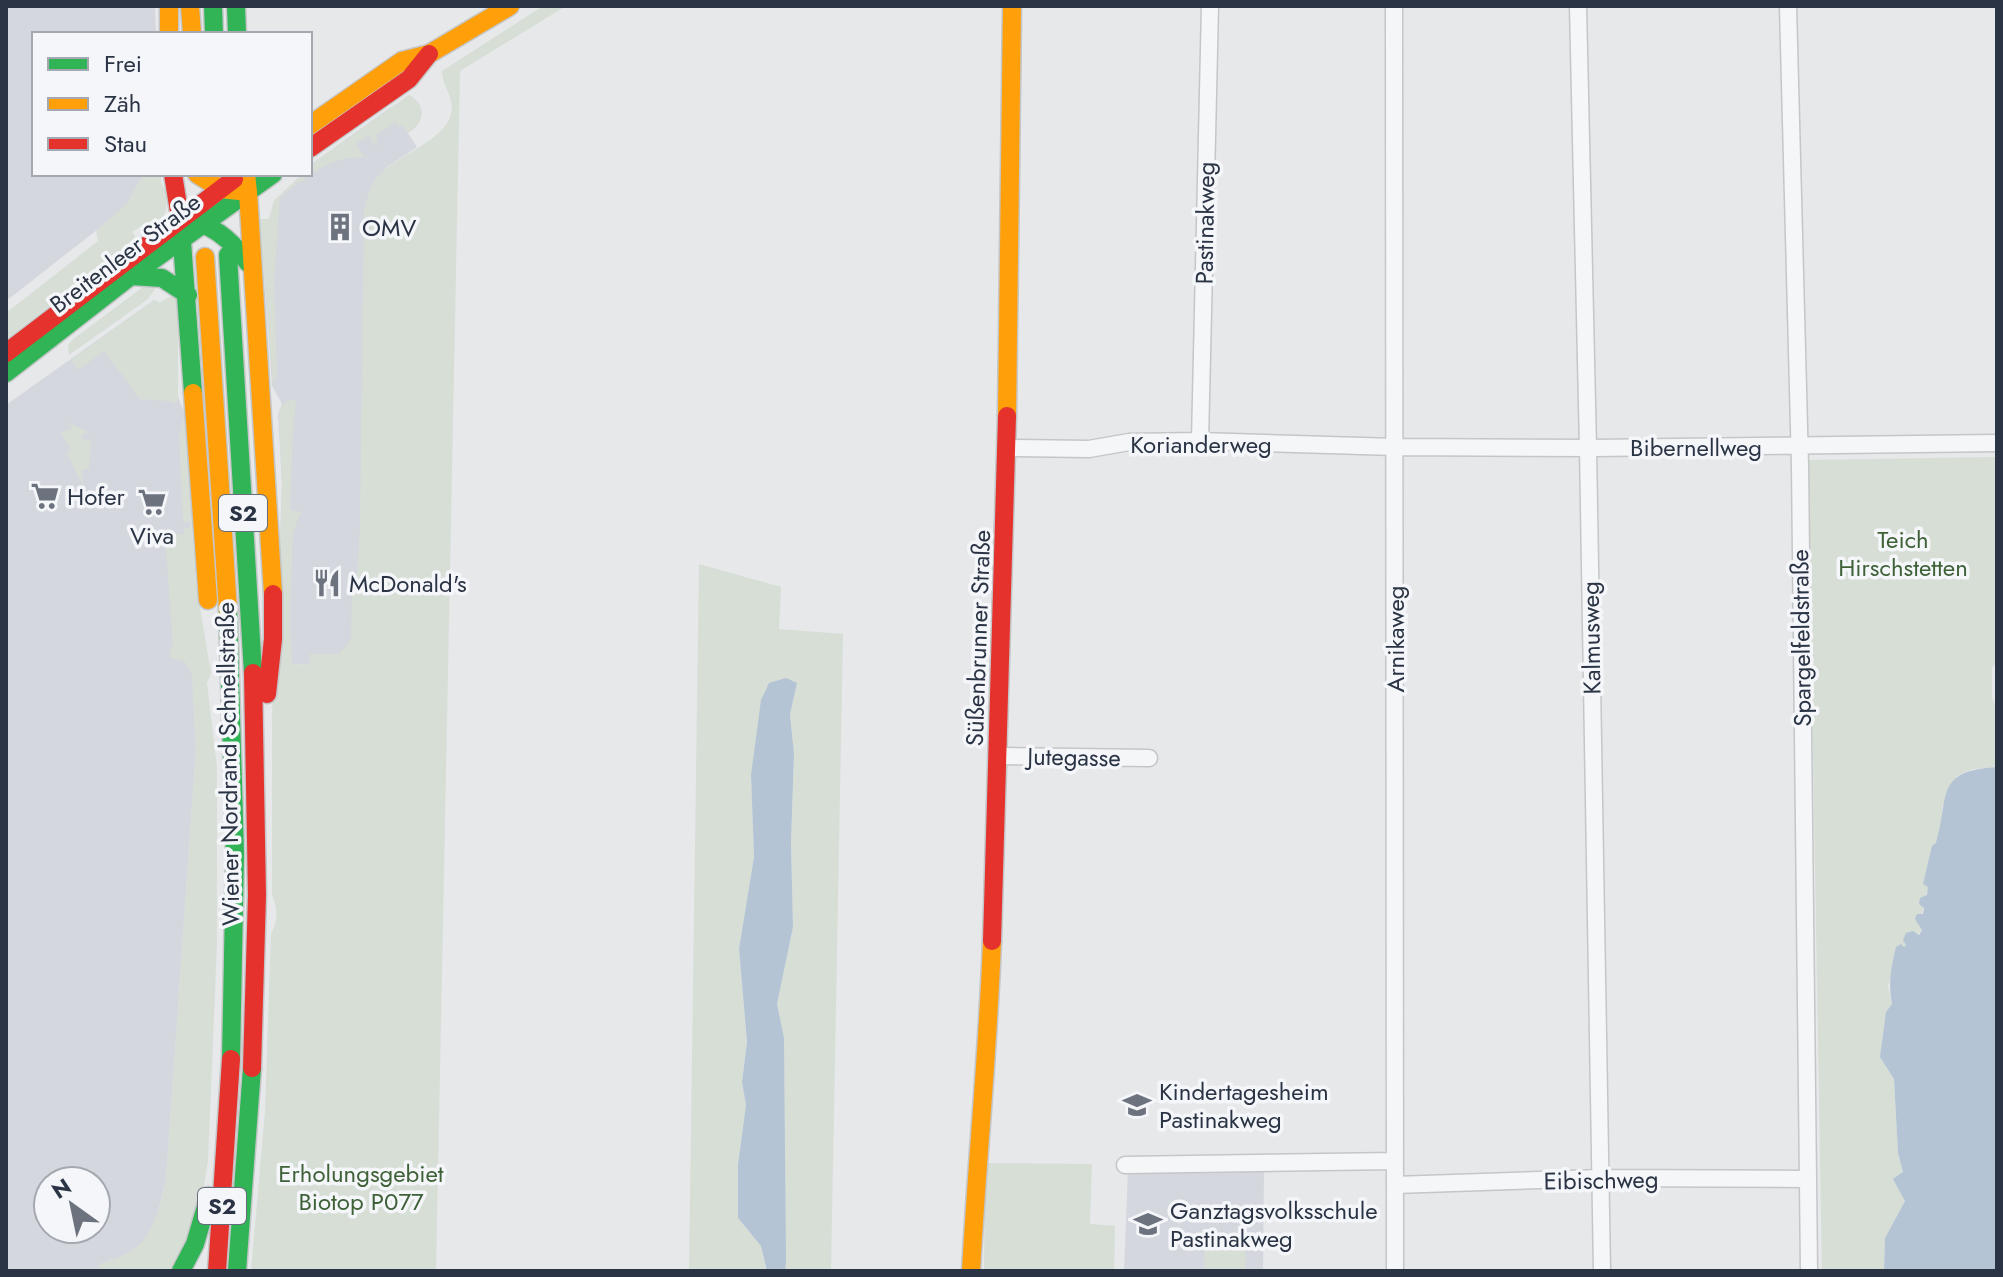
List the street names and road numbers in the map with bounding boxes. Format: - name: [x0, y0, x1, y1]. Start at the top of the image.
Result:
- street label: Pastinakweg: [1186, 161, 1224, 285]
- street label: Breitenleer Straße: [42, 185, 208, 321]
- street label: Korianderweg: [1130, 427, 1272, 462]
- street label: Bibernellweg: [1630, 430, 1762, 465]
- road number: S2: [219, 495, 267, 531]
- street label: Süßenbrunner Straße: [957, 529, 999, 747]
- street label: Spargelfeldstraße: [1782, 549, 1820, 727]
- street label: Kalmusweg: [1573, 581, 1609, 695]
- street label: Arnikaweg: [1378, 586, 1413, 692]
- street label: Wiener Nordrand Schnellstraße: [208, 602, 248, 926]
- street label: Jutegasse: [1024, 739, 1121, 775]
- street label: Eibischweg: [1543, 1161, 1659, 1199]
- road number: S2: [198, 1188, 246, 1224]

